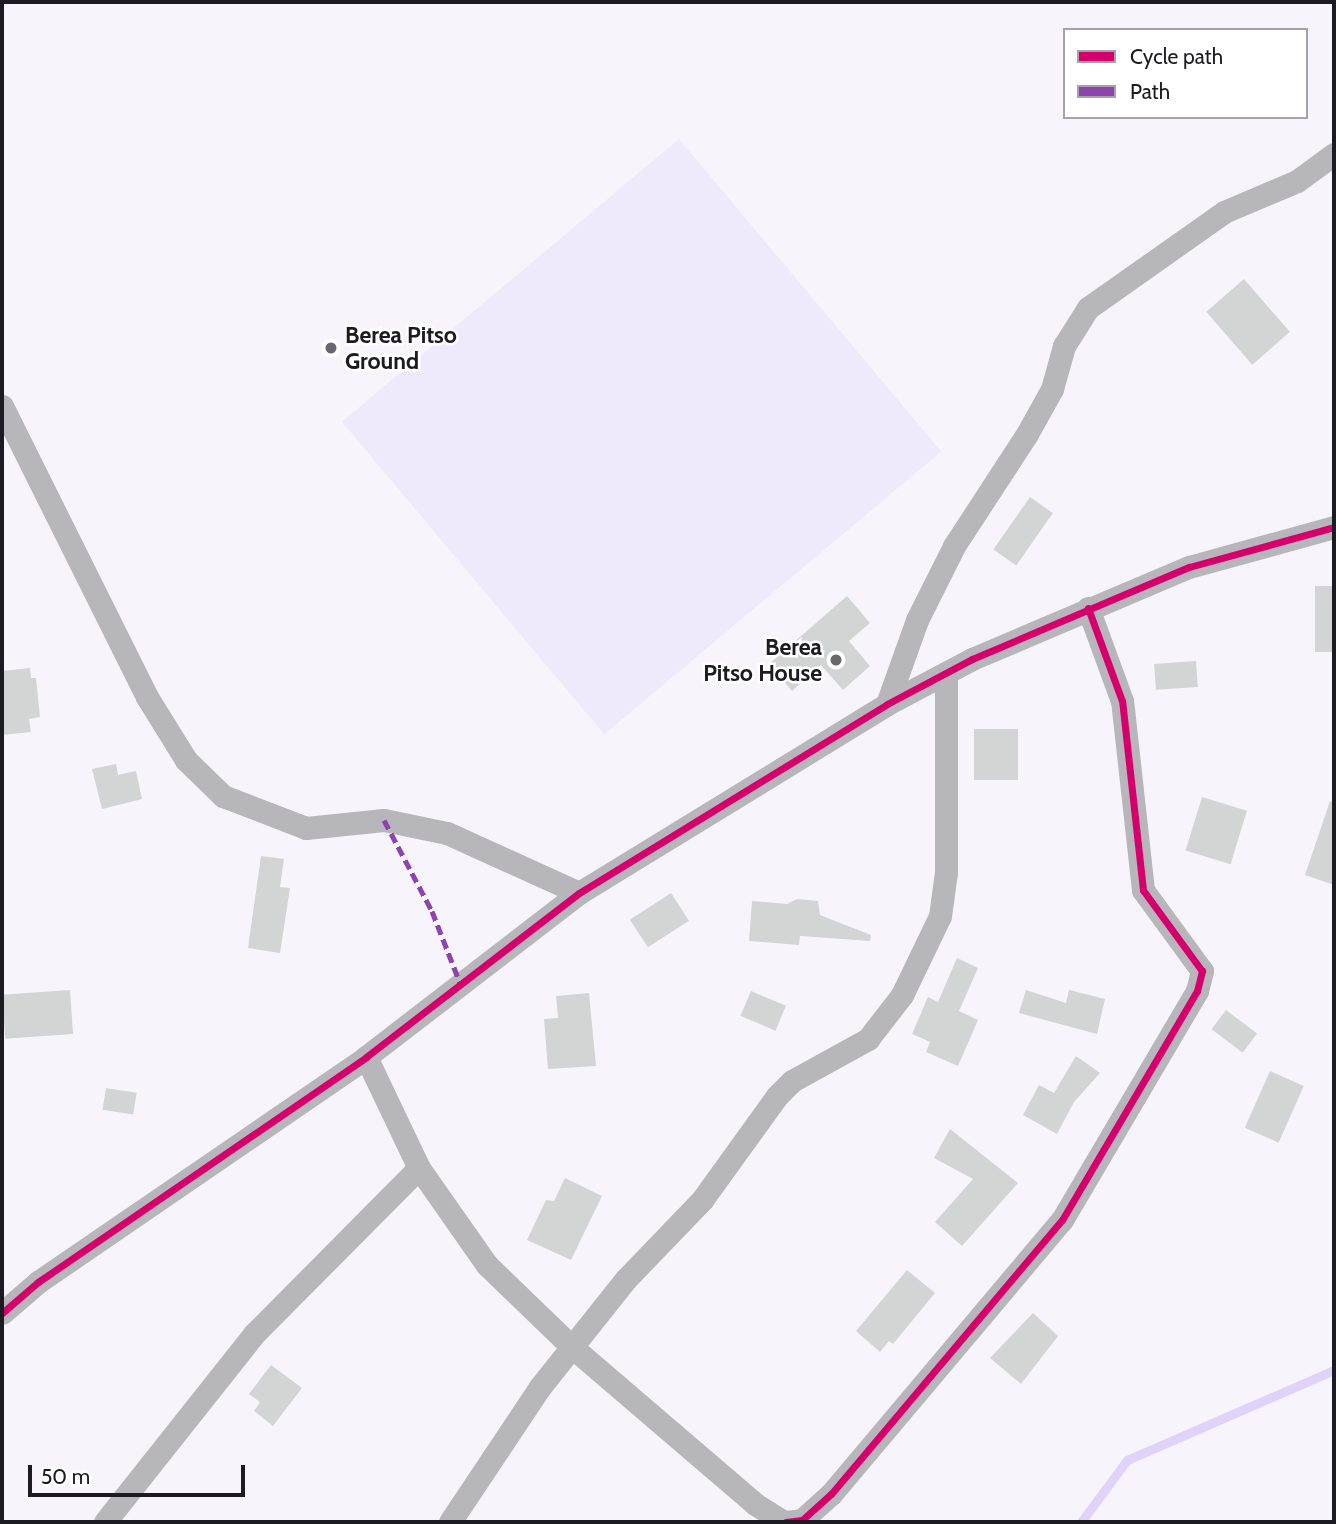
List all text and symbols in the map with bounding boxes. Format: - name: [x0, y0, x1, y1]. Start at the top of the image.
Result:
- legend: [1063, 28, 1308, 119]
- text: Cycle path: [1130, 44, 1223, 69]
- text: Path: [1130, 79, 1170, 104]
- place label: Berea Pitso Ground: [345, 321, 457, 375]
- marker: Berea Pitso Ground: [323, 340, 339, 356]
- place label: Berea Pitso House: [703, 633, 822, 687]
- marker: Berea Pitso House: [828, 652, 844, 668]
- scale bar: [32, 1450, 248, 1494]
- text: 50 m: [41, 1464, 90, 1489]

